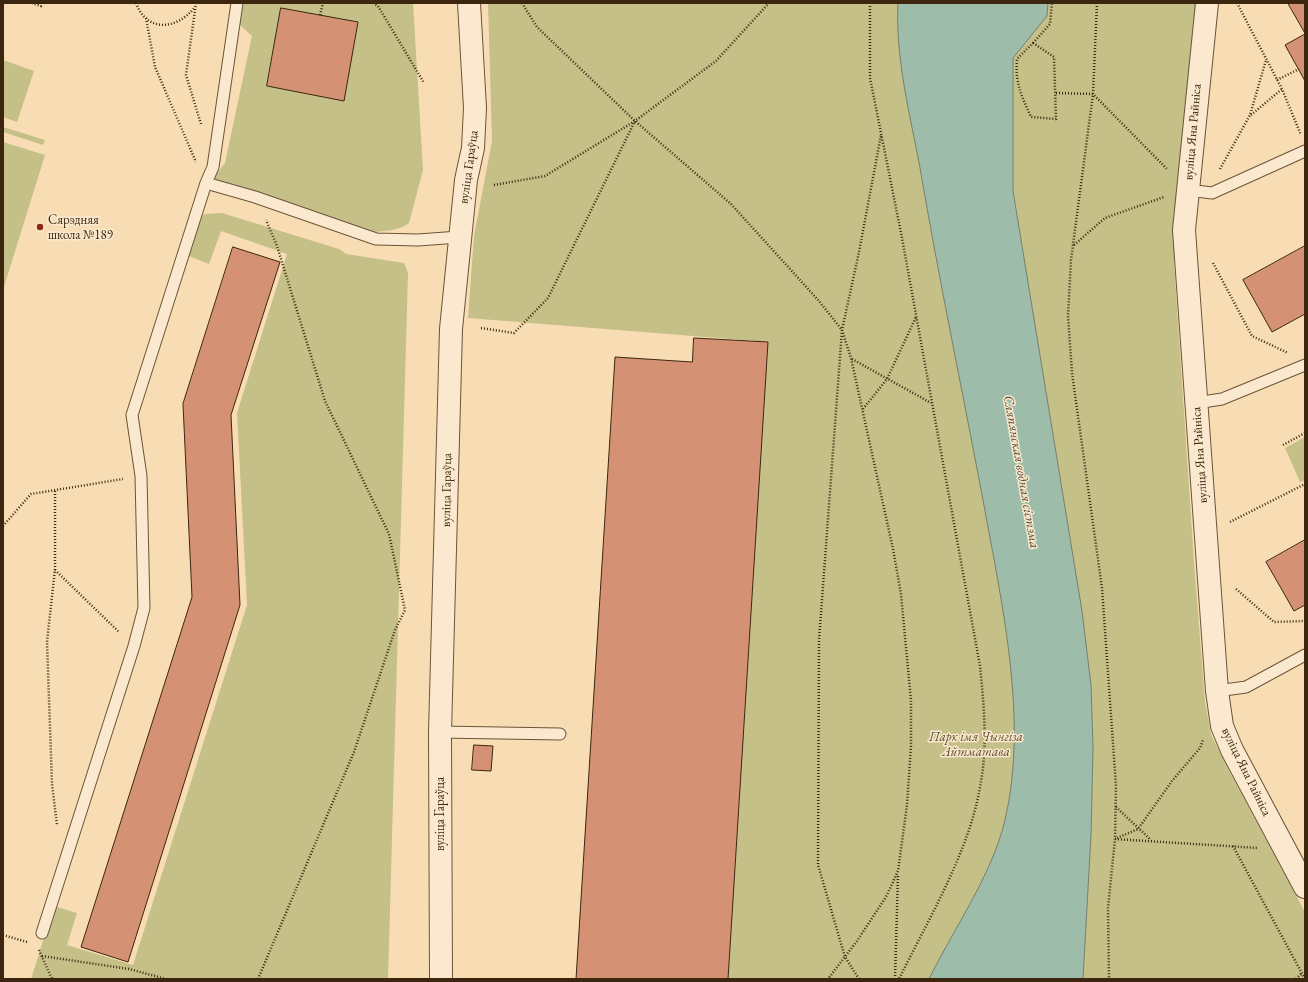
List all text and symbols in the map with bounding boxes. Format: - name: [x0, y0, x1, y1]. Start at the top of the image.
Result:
- street label: вуліца Яна Райніса: [1181, 83, 1205, 181]
- street label: вуліца Гараўца: [456, 129, 482, 205]
- place label: Сярэдняя школа №189: [48, 212, 113, 243]
- marker: Сярэдняя школа №189: [35, 222, 45, 232]
- water label: Сляпянская водная сістэма: [999, 394, 1043, 550]
- street label: вуліца Яна Райніса: [1189, 406, 1211, 504]
- street label: вуліца Гараўца: [439, 453, 455, 527]
- street label: вуліца Яна Райніса: [1218, 725, 1274, 819]
- park label: Парк імя Чынгіза Айтматава: [929, 729, 1023, 760]
- street label: вуліца Гараўца: [432, 777, 448, 851]

